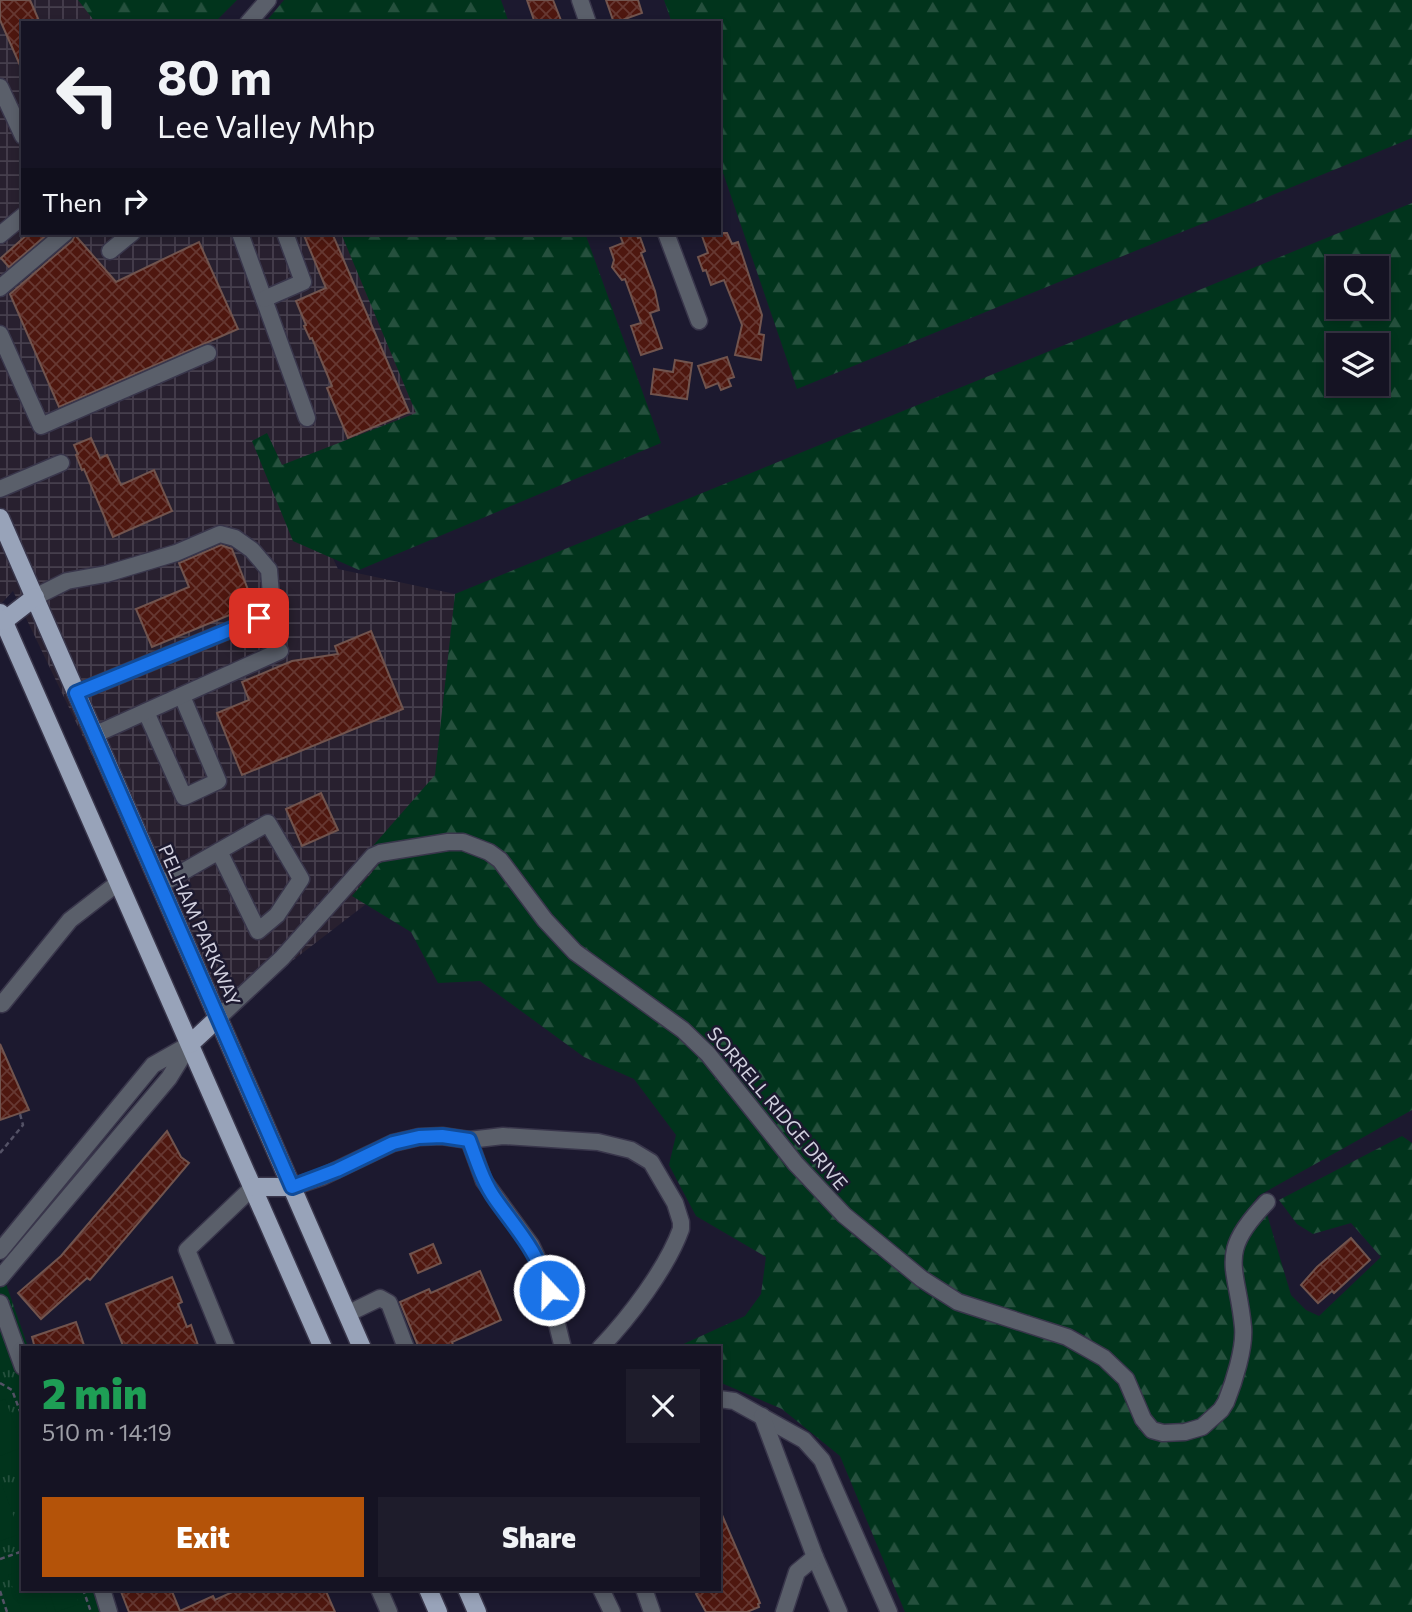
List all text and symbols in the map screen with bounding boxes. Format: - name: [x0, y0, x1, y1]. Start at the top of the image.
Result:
- text: 80 m: [157, 45, 272, 105]
- icon: left: [42, 49, 133, 140]
- text: Lee Valley Mhp: [157, 105, 376, 145]
- icon: right: [116, 182, 154, 220]
- text: Then: [42, 186, 102, 217]
- map controls: [1326, 256, 1389, 396]
- button: search: [1326, 256, 1389, 319]
- button: layers: [1326, 333, 1389, 396]
- pin: [229, 588, 289, 648]
- icon: arrive: [240, 599, 278, 637]
- street label: PELHAM PARKWAY: [154, 841, 246, 1009]
- street label: SORRELL RIDGE DRIVE: [703, 1022, 853, 1194]
- position arrow: [512, 1253, 586, 1327]
- text: 2 min: [42, 1366, 148, 1418]
- button: close: [626, 1369, 700, 1443]
- text: 510 m · 14:19: [42, 1418, 172, 1446]
- button: Exit: [42, 1497, 364, 1577]
- button: Share: [378, 1497, 700, 1577]

